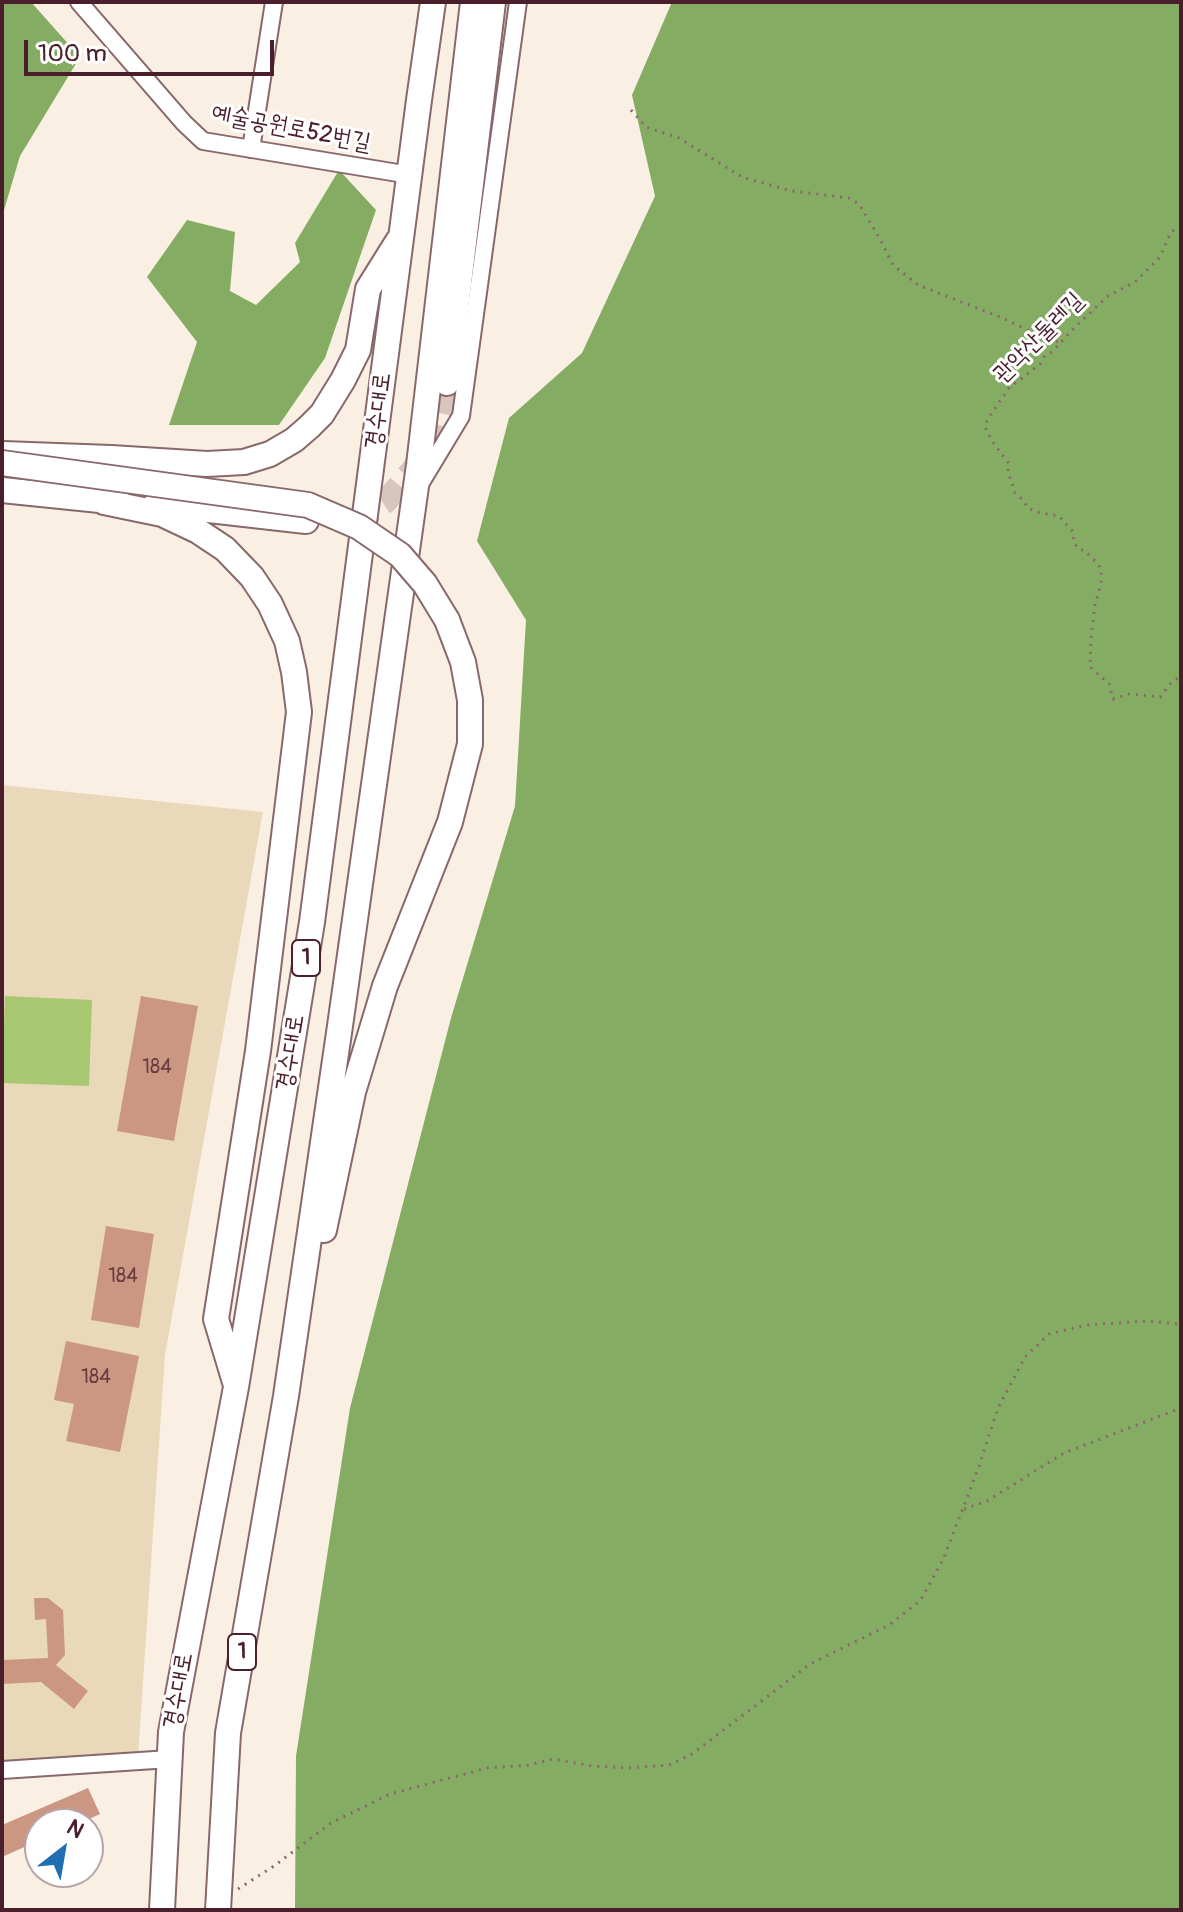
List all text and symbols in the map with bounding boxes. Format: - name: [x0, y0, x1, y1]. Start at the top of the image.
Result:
- scale bar: [28, 24, 278, 74]
- text: 100 m: [38, 39, 107, 68]
- street label: 예술공원로52번길: [209, 99, 373, 159]
- street label: 관악산둘레길: [988, 287, 1090, 389]
- street label: 경수대로: [360, 371, 398, 451]
- road number: 1: [292, 940, 320, 976]
- street label: 경수대로: [271, 1013, 311, 1093]
- house number: 184: [142, 1056, 172, 1080]
- house number: 184: [108, 1265, 138, 1289]
- house number: 184: [81, 1366, 111, 1390]
- road number: 1: [228, 1634, 256, 1670]
- street label: 경수대로: [158, 1650, 200, 1732]
- north arrow: [24, 1808, 104, 1888]
- text: N: [62, 1813, 89, 1845]

